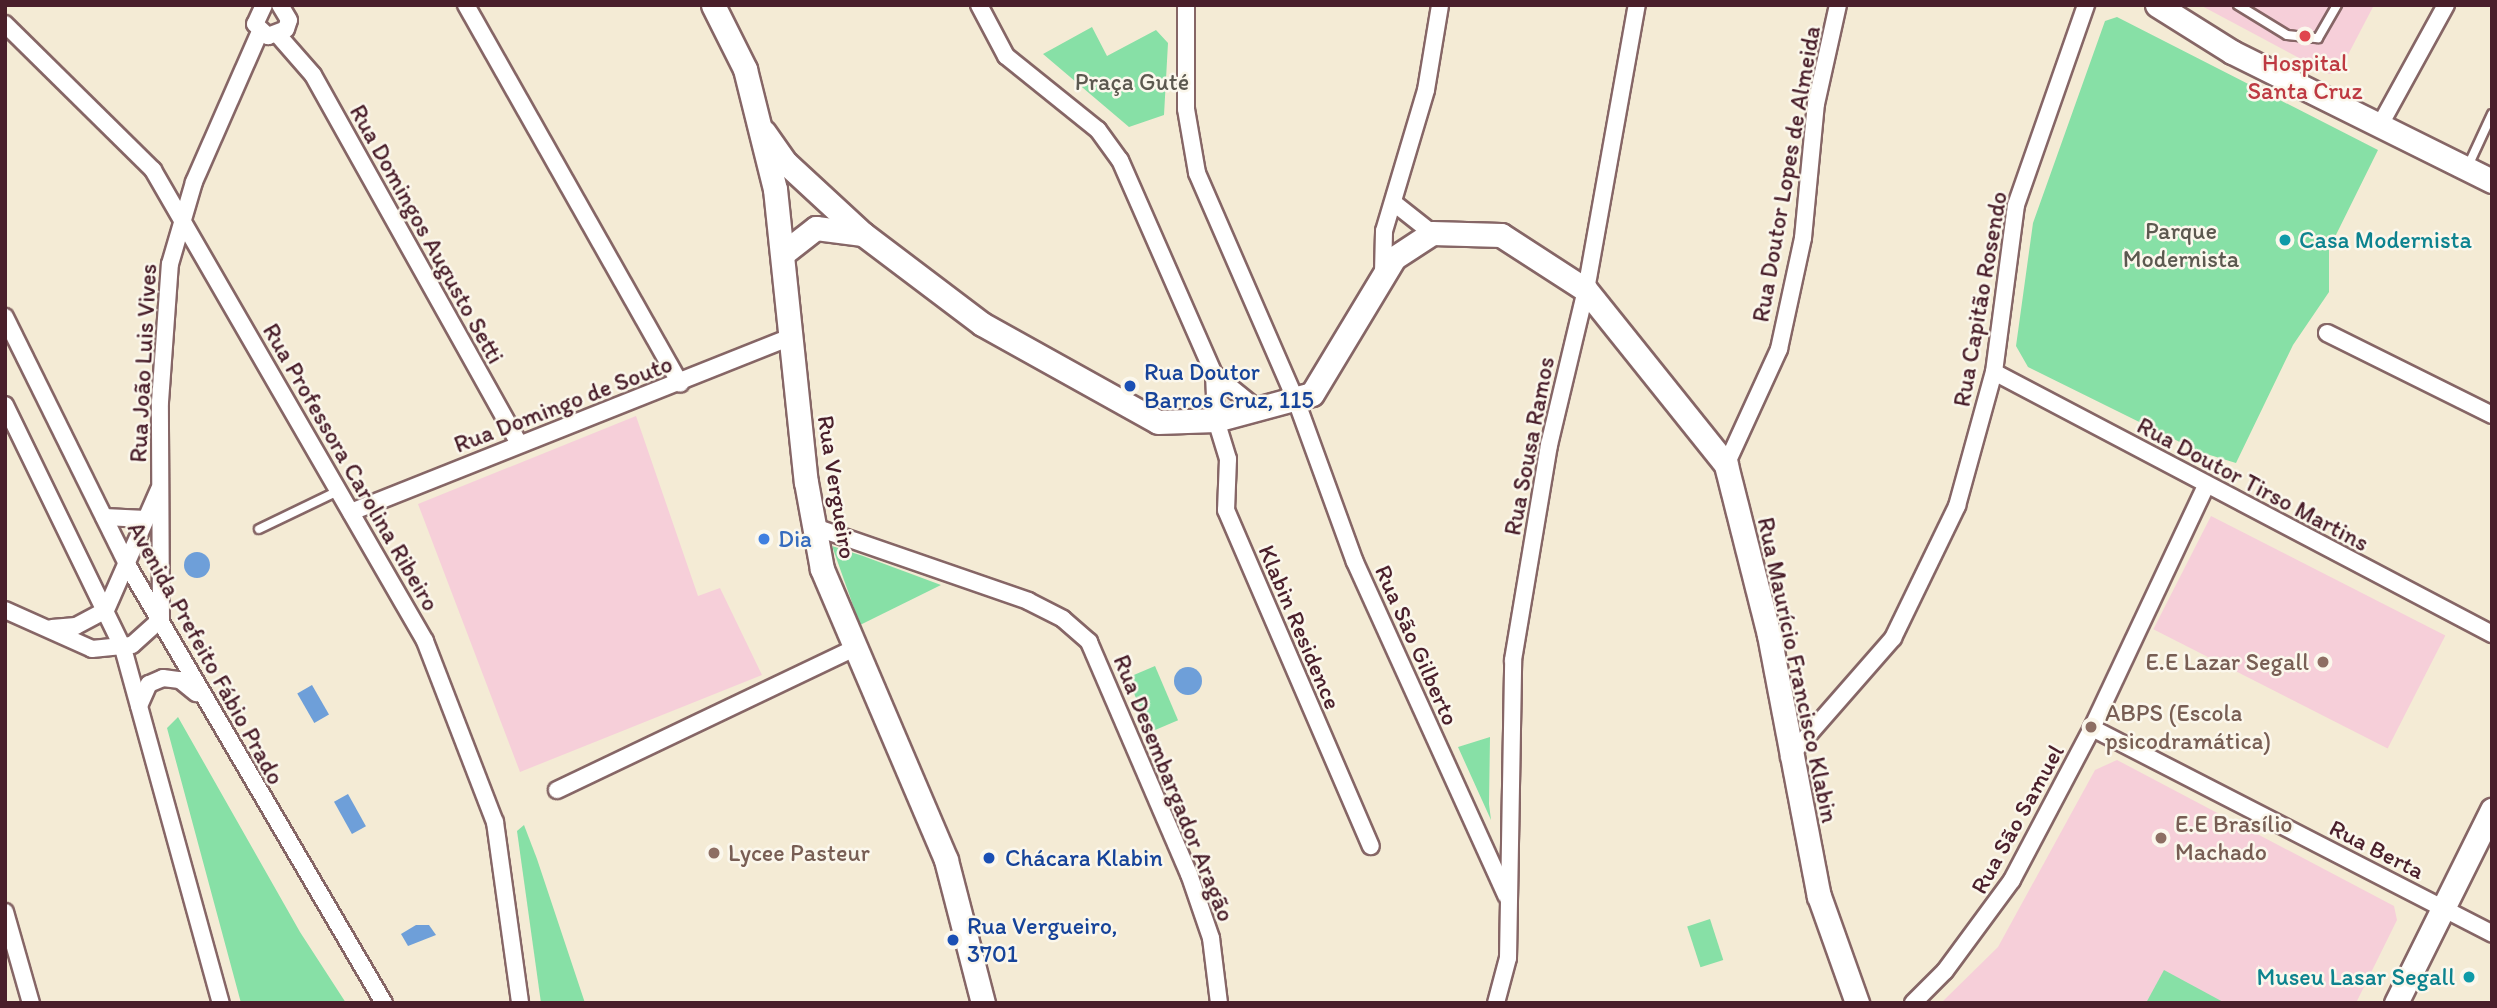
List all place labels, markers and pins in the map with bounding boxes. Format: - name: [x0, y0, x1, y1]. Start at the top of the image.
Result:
- marker: Hospital Santa Cruz: [2295, 26, 2315, 46]
- place label: Hospital Santa Cruz: [2248, 49, 2362, 105]
- place label: Casa Modernista: [2299, 226, 2472, 254]
- marker: Casa Modernista: [2277, 232, 2293, 248]
- place label: Rua Doutor Barros Cruz, 115: [1144, 358, 1314, 414]
- marker: Rua Doutor Barros Cruz, 115: [1122, 378, 1138, 394]
- place label: Dia: [778, 525, 812, 553]
- marker: Dia: [756, 531, 772, 547]
- place label: E.E Lazar Segall: [2146, 648, 2309, 676]
- marker: E.E Lazar Segall: [2315, 654, 2331, 670]
- place label: ABPS (Escola psicodramática): [2105, 699, 2271, 755]
- marker: ABPS (Escola psicodramática): [2083, 719, 2099, 735]
- place label: E.E Brasílio Machado: [2175, 810, 2292, 866]
- marker: E.E Brasílio Machado: [2153, 830, 2169, 846]
- place label: Lycee Pasteur: [728, 839, 869, 867]
- place label: Chácara Klabin: [1005, 844, 1163, 872]
- marker: Lycee Pasteur: [706, 845, 722, 861]
- marker: Chácara Klabin: [979, 848, 999, 868]
- place label: Rua Vergueiro, 3701: [967, 912, 1117, 968]
- marker: Rua Vergueiro, 3701: [945, 932, 961, 948]
- place label: Museu Lasar Segall: [2258, 963, 2455, 991]
- marker: Museu Lasar Segall: [2461, 969, 2477, 985]

